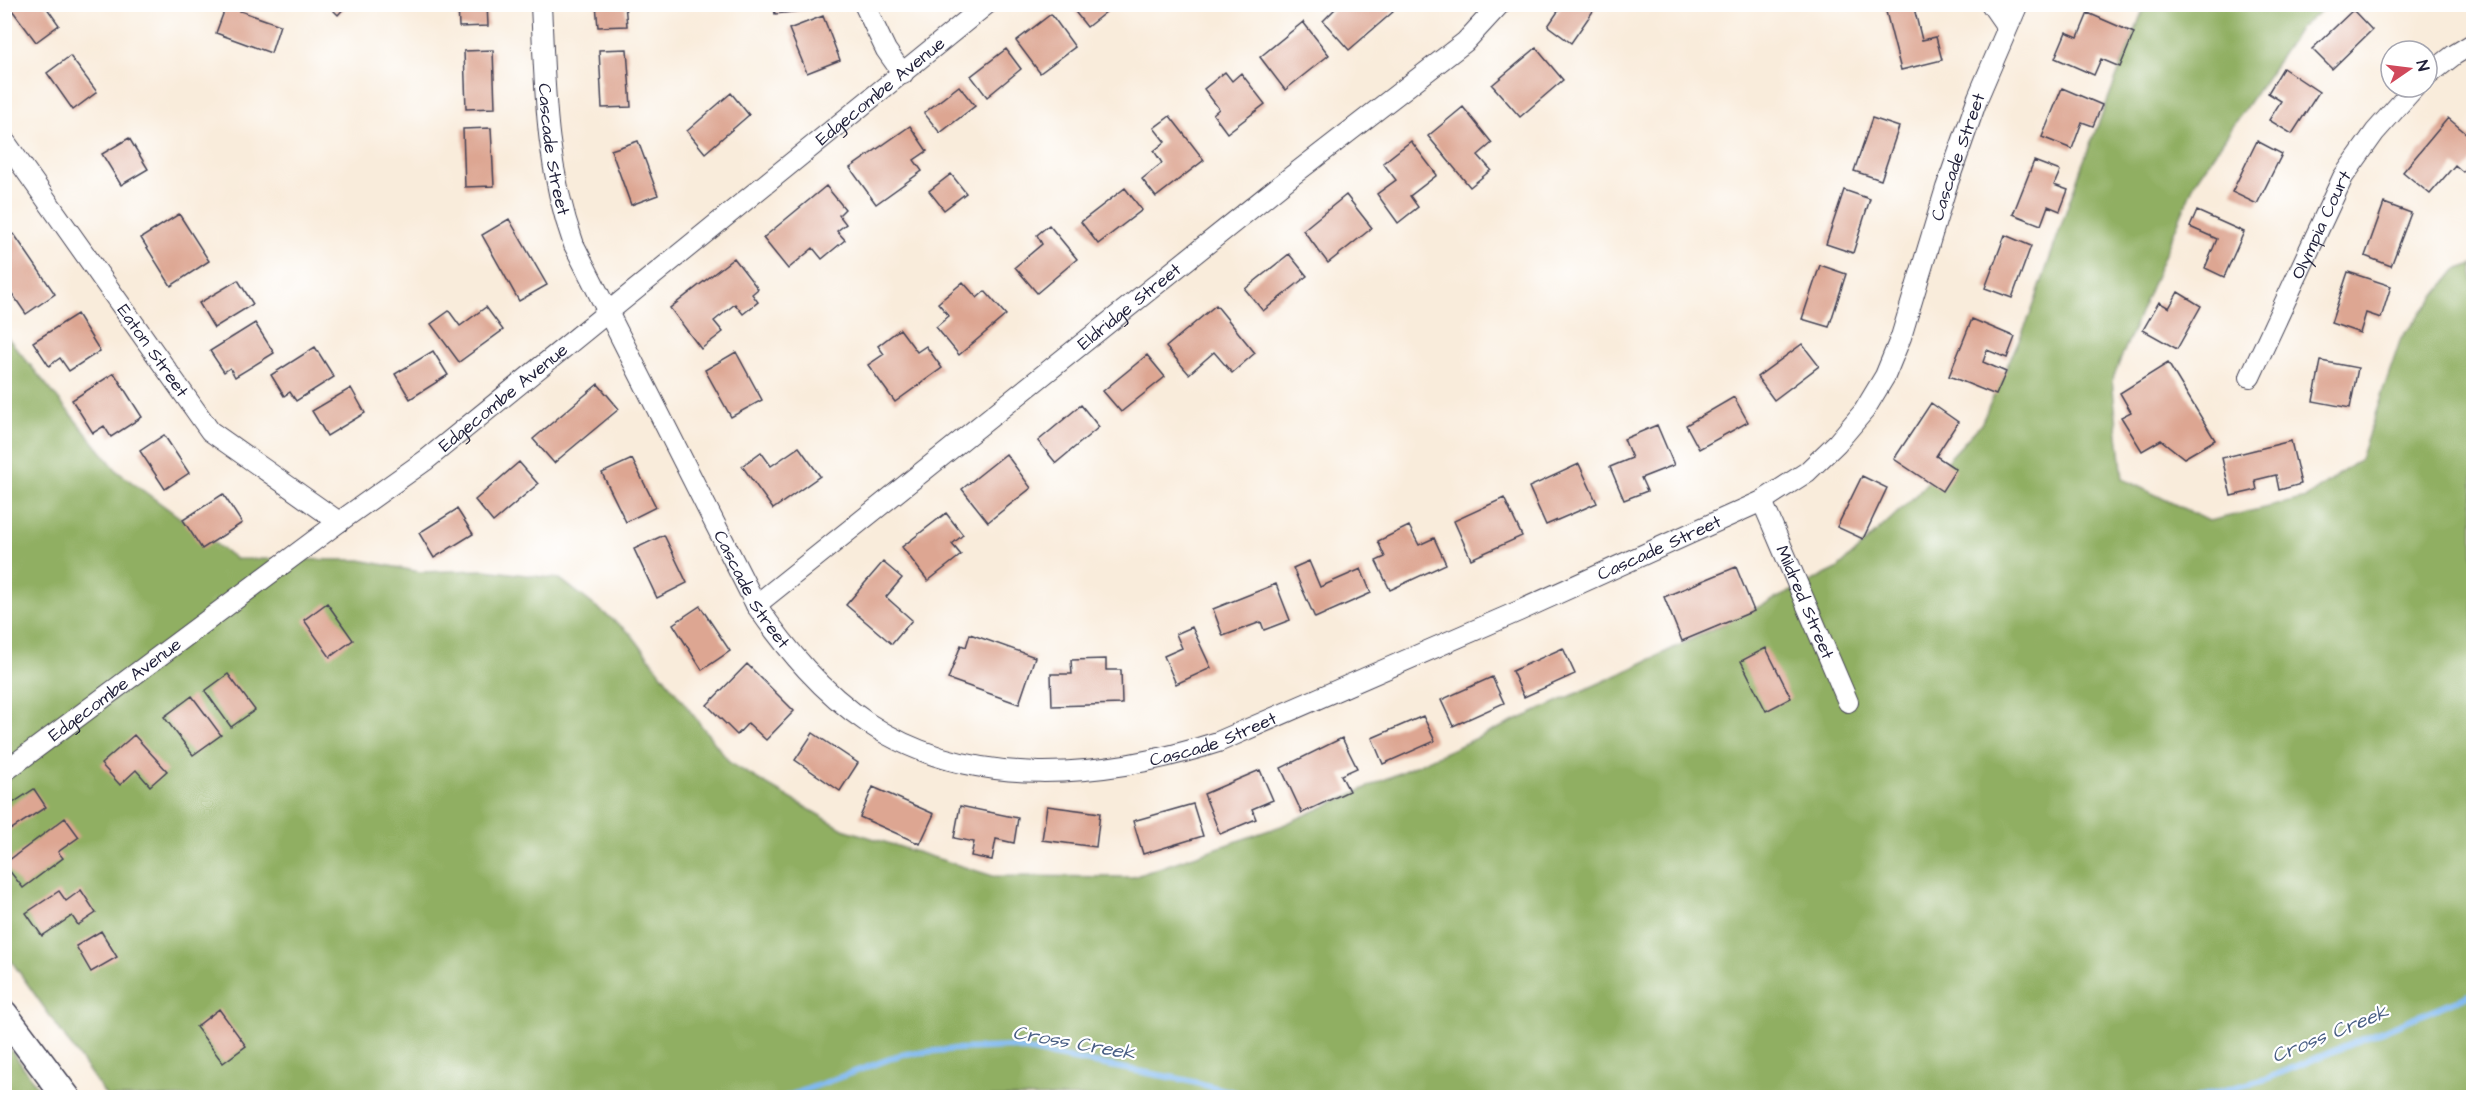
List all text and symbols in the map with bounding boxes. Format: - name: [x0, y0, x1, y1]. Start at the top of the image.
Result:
- street label: Edgecombe Avenue: [810, 31, 950, 151]
- north arrow: [2379, 39, 2439, 99]
- text: N: [2411, 58, 2434, 73]
- street label: Cascade Street: [532, 82, 577, 219]
- street label: Cascade Street: [1924, 89, 1991, 224]
- street label: Olympia Court: [2285, 164, 2357, 283]
- street label: Eldridge Street: [1072, 256, 1187, 356]
- street label: Eaton Street: [111, 299, 195, 403]
- street label: Edgecombe Avenue: [433, 337, 573, 458]
- street label: Cascade Street: [1593, 508, 1726, 586]
- street label: Cascade Street: [708, 526, 797, 654]
- street label: Mildred Street: [1770, 541, 1841, 664]
- street label: Edgecombe Avenue: [43, 631, 186, 747]
- street label: Cascade Street: [1147, 705, 1281, 772]
- water label: Cross Creek: [2267, 998, 2393, 1070]
- water label: Cross Creek: [1011, 1018, 1138, 1068]

